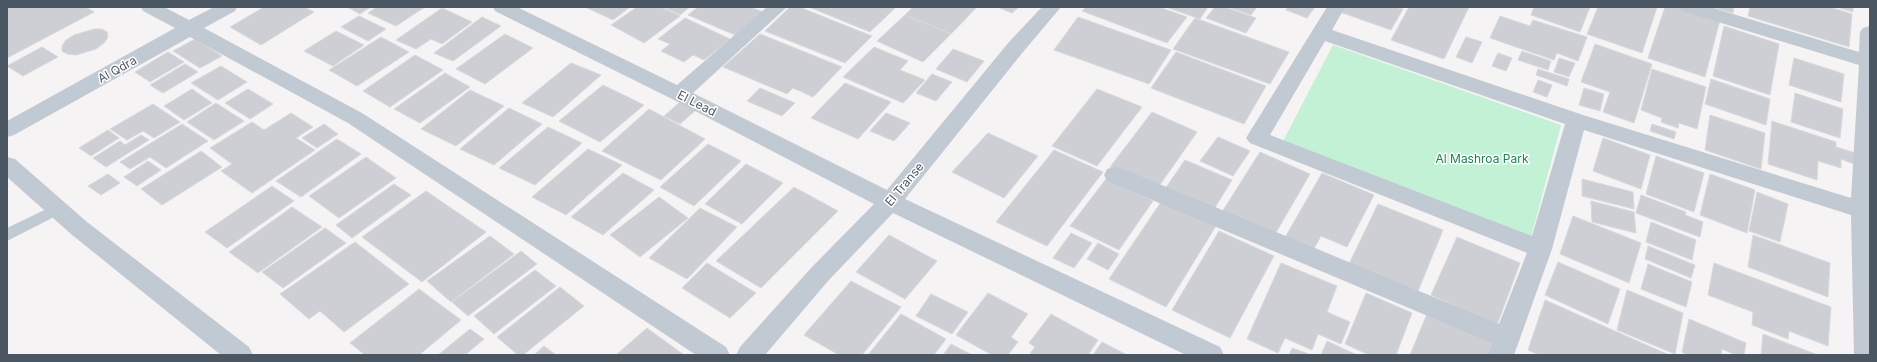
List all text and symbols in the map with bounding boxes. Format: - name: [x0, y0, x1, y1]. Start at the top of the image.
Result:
- street label: Al Qdra: [95, 52, 139, 86]
- street label: El Lead: [675, 87, 719, 119]
- park label: Al Mashroa Park: [1435, 151, 1529, 166]
- street label: El Transe: [881, 159, 927, 209]

